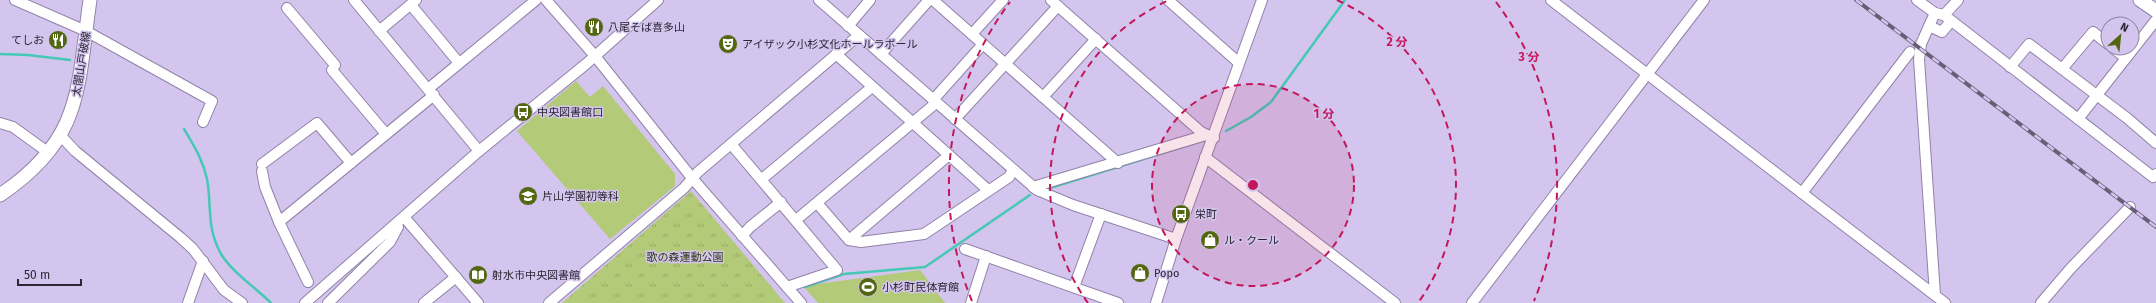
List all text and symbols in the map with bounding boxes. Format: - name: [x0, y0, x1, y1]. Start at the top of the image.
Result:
- restaurant icon: 八尾そば喜多山: [583, 16, 605, 38]
- north arrow: [2100, 16, 2140, 56]
- text: N: [2118, 20, 2131, 35]
- place label: 八尾そば喜多山: [608, 21, 685, 34]
- restaurant icon: てしお: [47, 29, 69, 51]
- street label: 太閤山戸破線: [70, 30, 93, 98]
- theatre icon: アイザック小杉文化ホールラポール: [717, 33, 739, 55]
- place label: てしお: [11, 34, 44, 47]
- text: 2 分: [1386, 35, 1408, 49]
- place label: アイザック小杉文化ホールラポール: [742, 38, 917, 51]
- text: 3 分: [1517, 50, 1540, 64]
- bus stop icon: 中央図書館口: [512, 101, 534, 123]
- place label: 中央図書館口: [537, 106, 603, 119]
- text: 1 分: [1314, 107, 1334, 121]
- centre of rings: [1246, 178, 1260, 192]
- school or university icon: 片山学園初等科: [517, 185, 539, 207]
- place label: 片山学園初等科: [542, 190, 619, 203]
- bus stop icon: 栄町: [1170, 203, 1192, 225]
- place label: 栄町: [1195, 208, 1217, 221]
- shop icon: ル・クール: [1199, 229, 1221, 251]
- place label: ル・クール: [1224, 234, 1279, 247]
- park label: 歌の森運動公園: [647, 251, 724, 264]
- scale bar: [18, 261, 81, 287]
- shop icon: Popo: [1129, 262, 1151, 284]
- library icon: 射水市中央図書館: [467, 264, 489, 286]
- place label: Popo: [1154, 267, 1179, 280]
- text: 50 m: [24, 268, 50, 282]
- place label: 射水市中央図書館: [492, 269, 580, 282]
- sports icon: 小杉町民体育館: [857, 276, 879, 298]
- place label: 小杉町民体育館: [882, 281, 959, 294]

